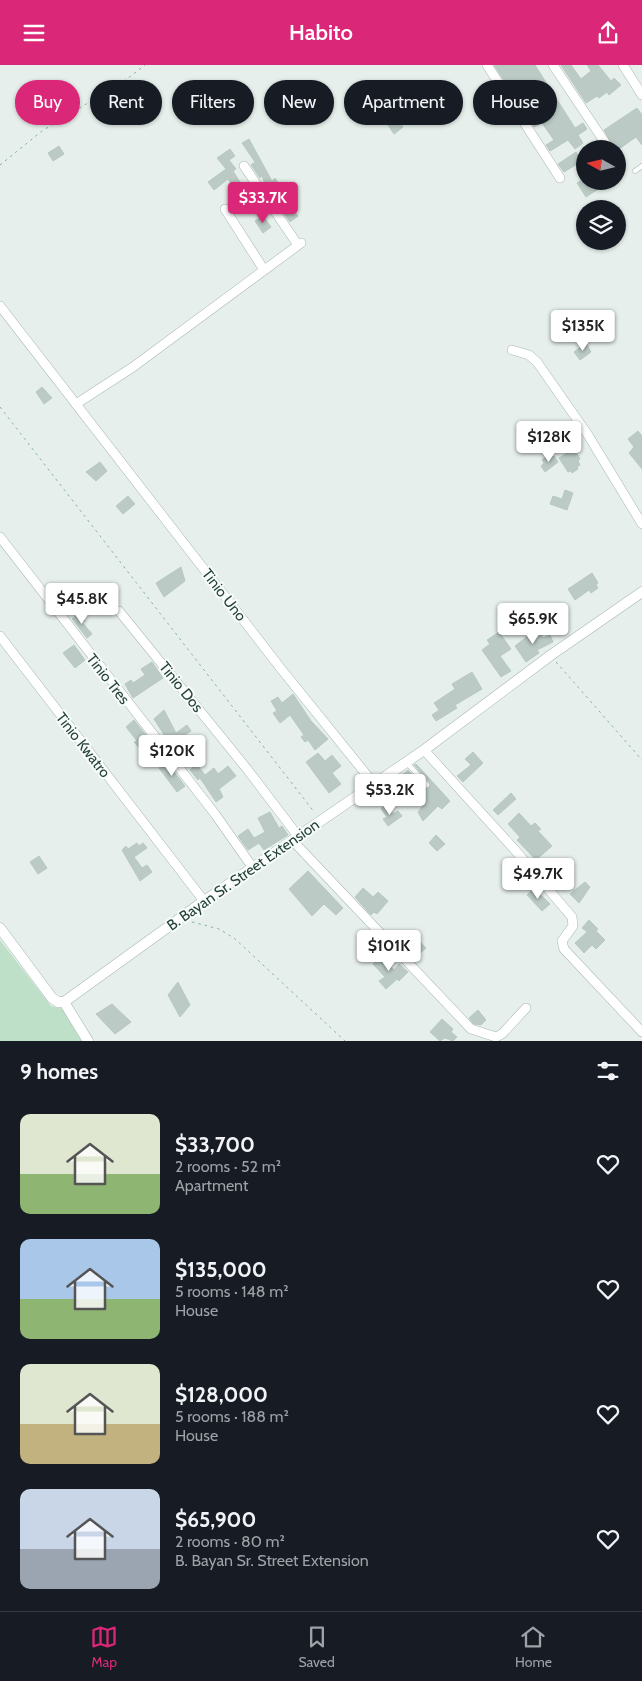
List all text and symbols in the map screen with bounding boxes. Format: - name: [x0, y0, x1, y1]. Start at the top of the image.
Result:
- icon: menu: [20, 19, 48, 47]
- text: Habito: [289, 19, 353, 46]
- icon: share: [594, 19, 622, 47]
- chip: Buy: [15, 80, 80, 125]
- chip: Rent: [90, 80, 162, 125]
- chip: Filters: [172, 80, 254, 125]
- chip: New: [264, 80, 334, 125]
- chip: Apartment: [344, 80, 463, 125]
- chip: House: [473, 80, 557, 125]
- north arrow: [576, 140, 626, 190]
- map controls: [576, 140, 626, 250]
- pin: $33.7K: [222, 181, 304, 224]
- text: $33.7K: [239, 188, 287, 207]
- button: layers: [576, 200, 626, 250]
- pin: $135K: [548, 309, 618, 352]
- text: $135K: [562, 316, 604, 335]
- pin: $128K: [514, 421, 584, 463]
- text: $128K: [527, 427, 571, 446]
- street label: Tinio Uno: [198, 565, 250, 625]
- pin: $45.8K: [41, 583, 123, 625]
- text: $45.8K: [56, 589, 108, 608]
- pin: $65.9K: [492, 603, 574, 645]
- text: $65.9K: [508, 609, 558, 628]
- street label: Tinio Tres: [83, 650, 133, 708]
- street label: Tinio Dos: [155, 658, 207, 716]
- street label: Tinio Kwatro: [52, 709, 114, 781]
- pin: $120K: [137, 735, 207, 777]
- text: $120K: [150, 741, 194, 760]
- pin: $53.2K: [349, 773, 431, 816]
- text: $53.2K: [366, 780, 414, 799]
- street label: B. Bayan Sr. Street Extension: [163, 816, 323, 934]
- pin: $49.7K: [497, 857, 579, 900]
- text: $49.7K: [513, 864, 563, 883]
- pin: $101K: [354, 929, 424, 972]
- text: $101K: [368, 936, 410, 955]
- icon: filters: [594, 1057, 622, 1085]
- text: 9 homes: [20, 1059, 98, 1084]
- text: $33,700: [175, 1132, 255, 1157]
- icon: home: [60, 1134, 120, 1194]
- icon: heart: [594, 1150, 622, 1178]
- text: 2 rooms · 52 m²: [175, 1157, 281, 1176]
- text: Apartment: [175, 1176, 248, 1195]
- text: $135,000: [175, 1257, 267, 1282]
- icon: home: [60, 1259, 120, 1319]
- icon: heart: [594, 1275, 622, 1303]
- text: 5 rooms · 148 m²: [175, 1282, 288, 1301]
- text: House: [175, 1301, 218, 1320]
- text: $128,000: [175, 1382, 268, 1407]
- icon: home: [60, 1384, 120, 1444]
- icon: heart: [594, 1400, 622, 1428]
- text: 5 rooms · 188 m²: [175, 1407, 289, 1426]
- text: House: [175, 1426, 218, 1445]
- text: $65,900: [175, 1507, 256, 1532]
- icon: home: [60, 1509, 120, 1569]
- icon: heart: [594, 1525, 622, 1553]
- text: 2 rooms · 80 m²: [175, 1532, 285, 1551]
- text: B. Bayan Sr. Street Extension: [175, 1551, 369, 1570]
- tab: Map: [90, 1623, 118, 1671]
- tab: Saved: [298, 1623, 335, 1671]
- tab: Home: [515, 1623, 552, 1671]

